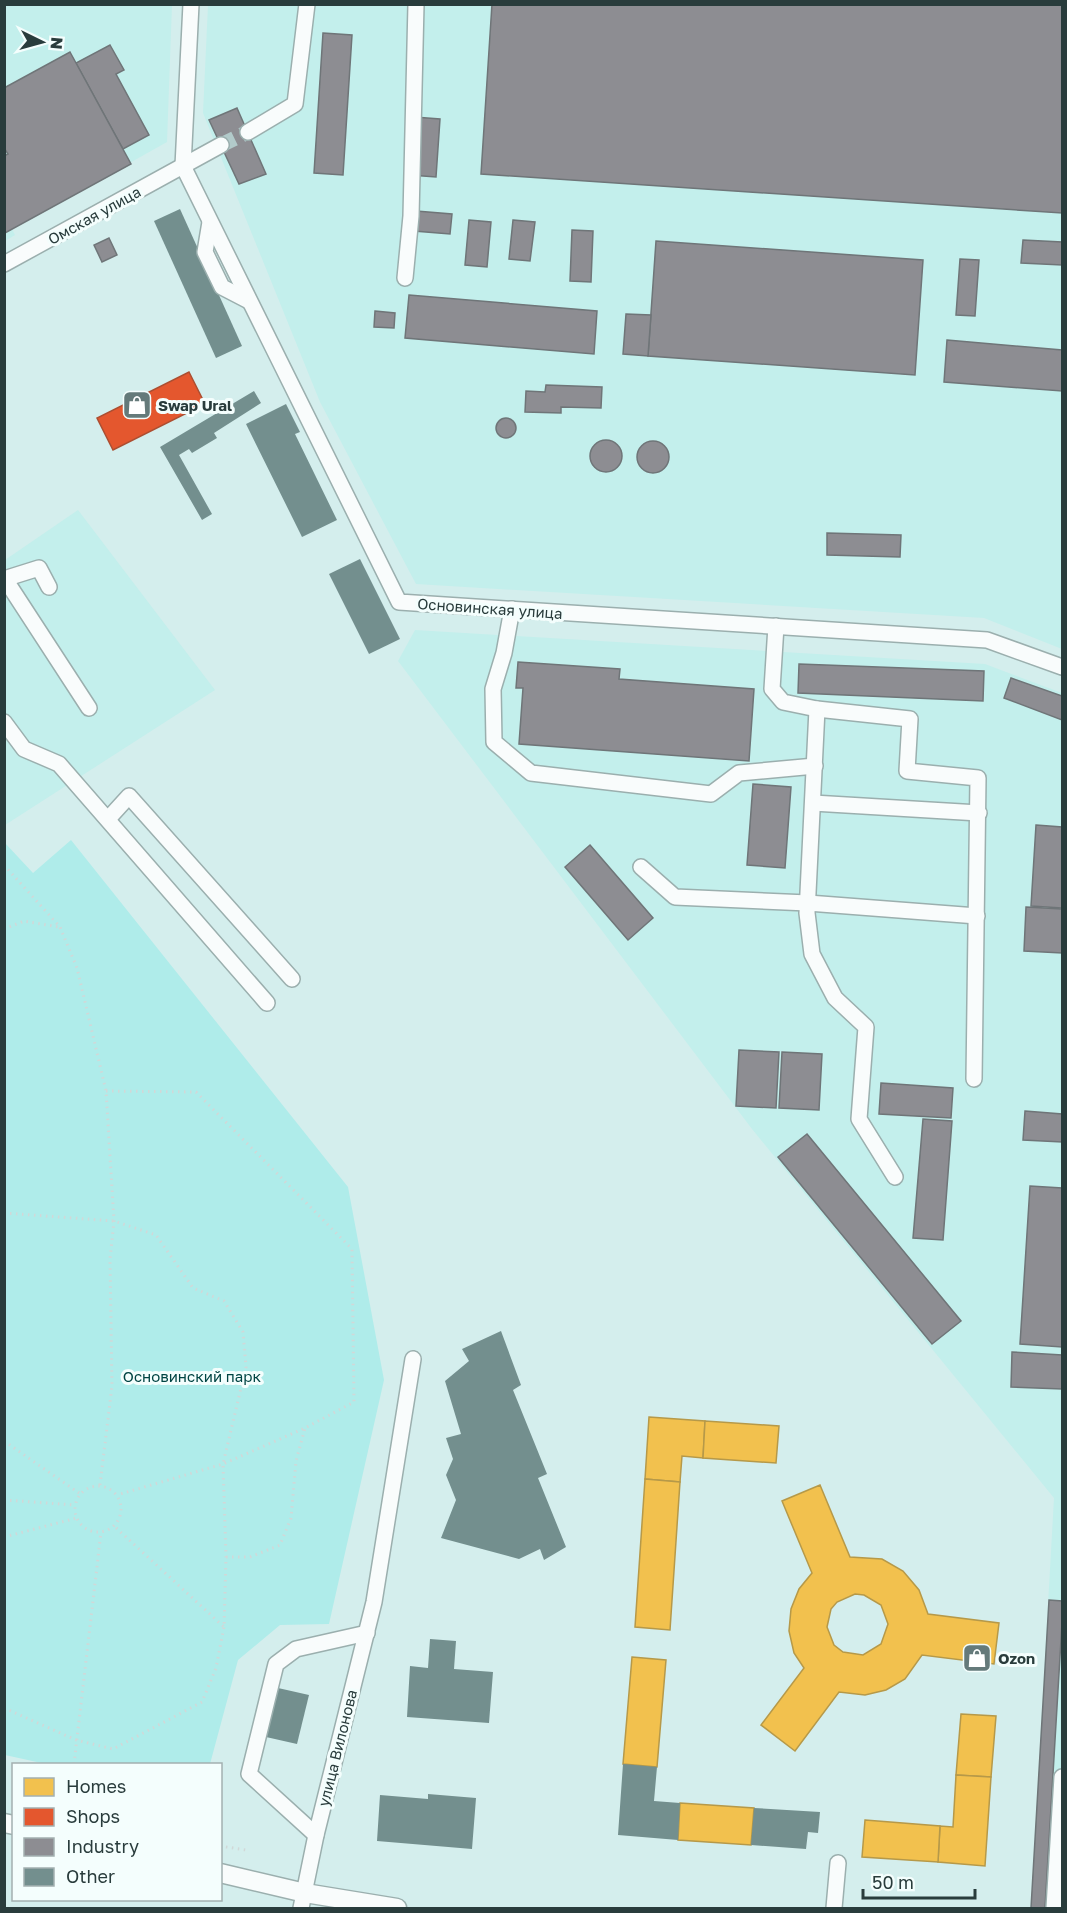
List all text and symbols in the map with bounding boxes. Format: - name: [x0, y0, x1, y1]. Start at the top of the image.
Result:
- north arrow: [12, 12, 72, 72]
- text: N: [46, 36, 67, 50]
- street label: Омская улица: [44, 182, 144, 248]
- shop icon: Swap Ural: [121, 389, 153, 421]
- place label: Swap Ural: [158, 396, 232, 414]
- street label: Основинская улица: [417, 594, 563, 622]
- park label: Основинский парк: [123, 1367, 262, 1385]
- shop icon: Ozon: [961, 1642, 993, 1674]
- place label: Ozon: [998, 1649, 1035, 1667]
- street label: улица Вилонова: [314, 1688, 360, 1808]
- legend: [12, 1763, 222, 1901]
- text: Homes: [66, 1775, 126, 1797]
- text: Shops: [66, 1805, 120, 1827]
- text: Industry: [66, 1835, 139, 1857]
- scale bar: [863, 1862, 976, 1900]
- text: Other: [66, 1865, 115, 1887]
- text: 50 m: [872, 1871, 914, 1893]

